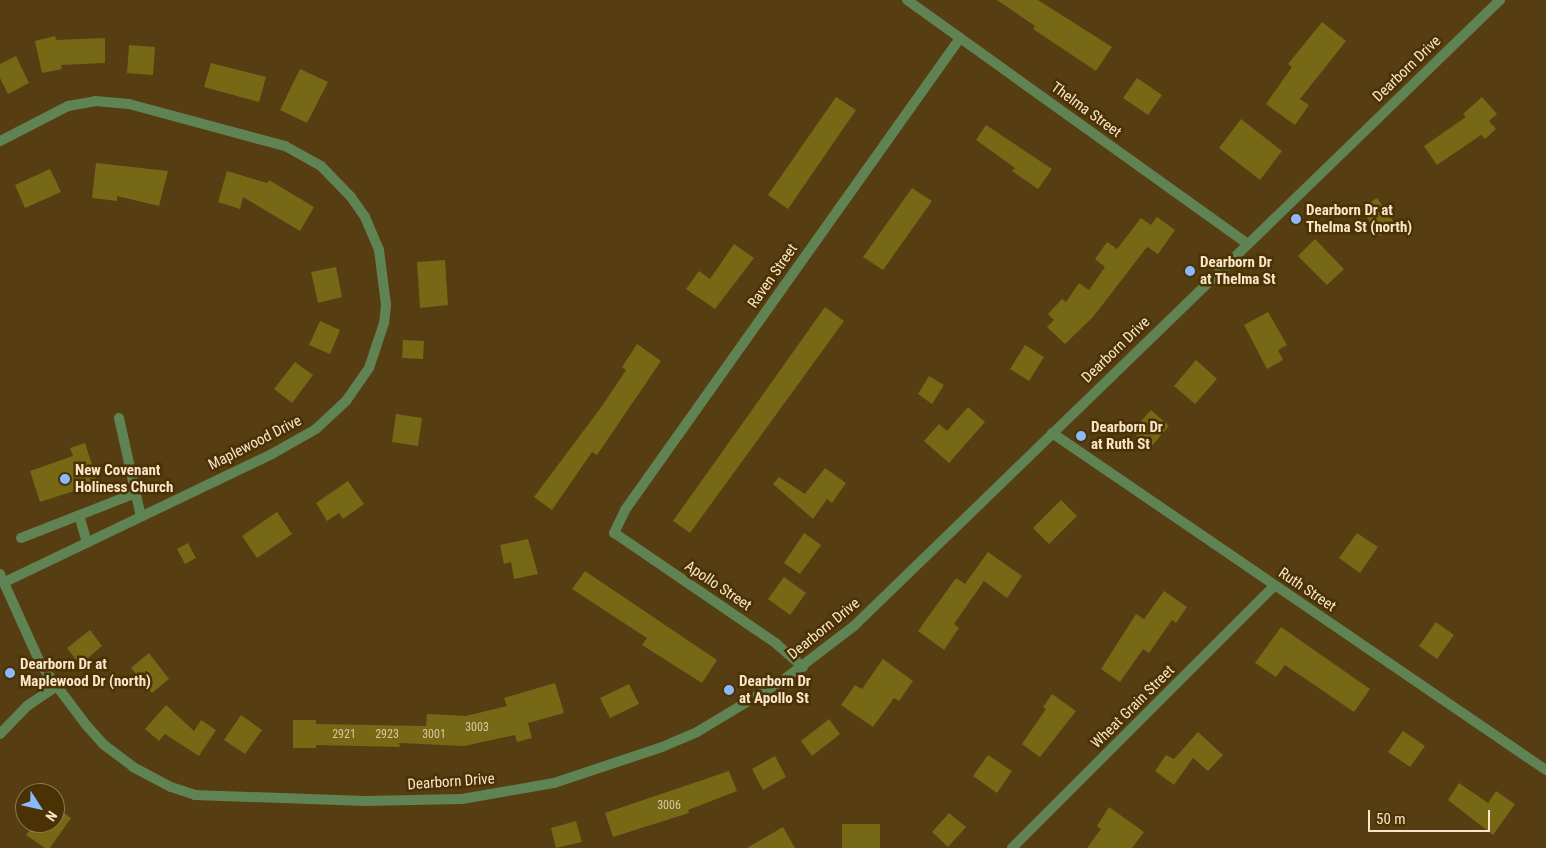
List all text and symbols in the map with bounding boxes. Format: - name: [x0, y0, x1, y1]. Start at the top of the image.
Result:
- street label: Dearborn Drive: [1369, 32, 1445, 106]
- street label: Thelma Street: [1047, 78, 1125, 142]
- place label: Dearborn Dr at Thelma St (north): [1306, 201, 1412, 236]
- marker: Dearborn Dr at Thelma St (north): [1290, 213, 1302, 225]
- street label: Raven Street: [744, 240, 802, 312]
- place label: Dearborn Dr at Thelma St: [1200, 253, 1276, 288]
- marker: Dearborn Dr at Thelma St: [1184, 265, 1196, 277]
- street label: Dearborn Drive: [1078, 313, 1154, 387]
- street label: Maplewood Drive: [205, 412, 305, 474]
- place label: Dearborn Dr at Ruth St: [1091, 418, 1163, 453]
- marker: Dearborn Dr at Ruth St: [1075, 430, 1087, 442]
- place label: New Covenant Holiness Church: [75, 461, 173, 496]
- marker: New Covenant Holiness Church: [59, 473, 71, 485]
- street label: Apollo Street: [681, 557, 755, 615]
- street label: Ruth Street: [1275, 564, 1339, 616]
- street label: Dearborn Drive: [784, 594, 864, 664]
- place label: Dearborn Dr at Maplewood Dr (north): [20, 655, 151, 690]
- street label: Wheat Grain Street: [1088, 662, 1178, 752]
- marker: Dearborn Dr at Maplewood Dr (north): [4, 667, 16, 679]
- place label: Dearborn Dr at Apollo St: [739, 672, 811, 707]
- marker: Dearborn Dr at Apollo St: [723, 684, 735, 696]
- house number: 3003: [465, 721, 489, 735]
- house number: 2921: [332, 728, 356, 742]
- house number: 2923: [375, 728, 399, 742]
- house number: 3001: [422, 728, 446, 742]
- street label: Dearborn Drive: [407, 770, 495, 794]
- north arrow: [15, 783, 65, 833]
- house number: 3006: [657, 799, 681, 813]
- scale bar: [1371, 800, 1494, 832]
- text: N: [42, 808, 60, 824]
- text: 50 m: [1376, 810, 1406, 828]

